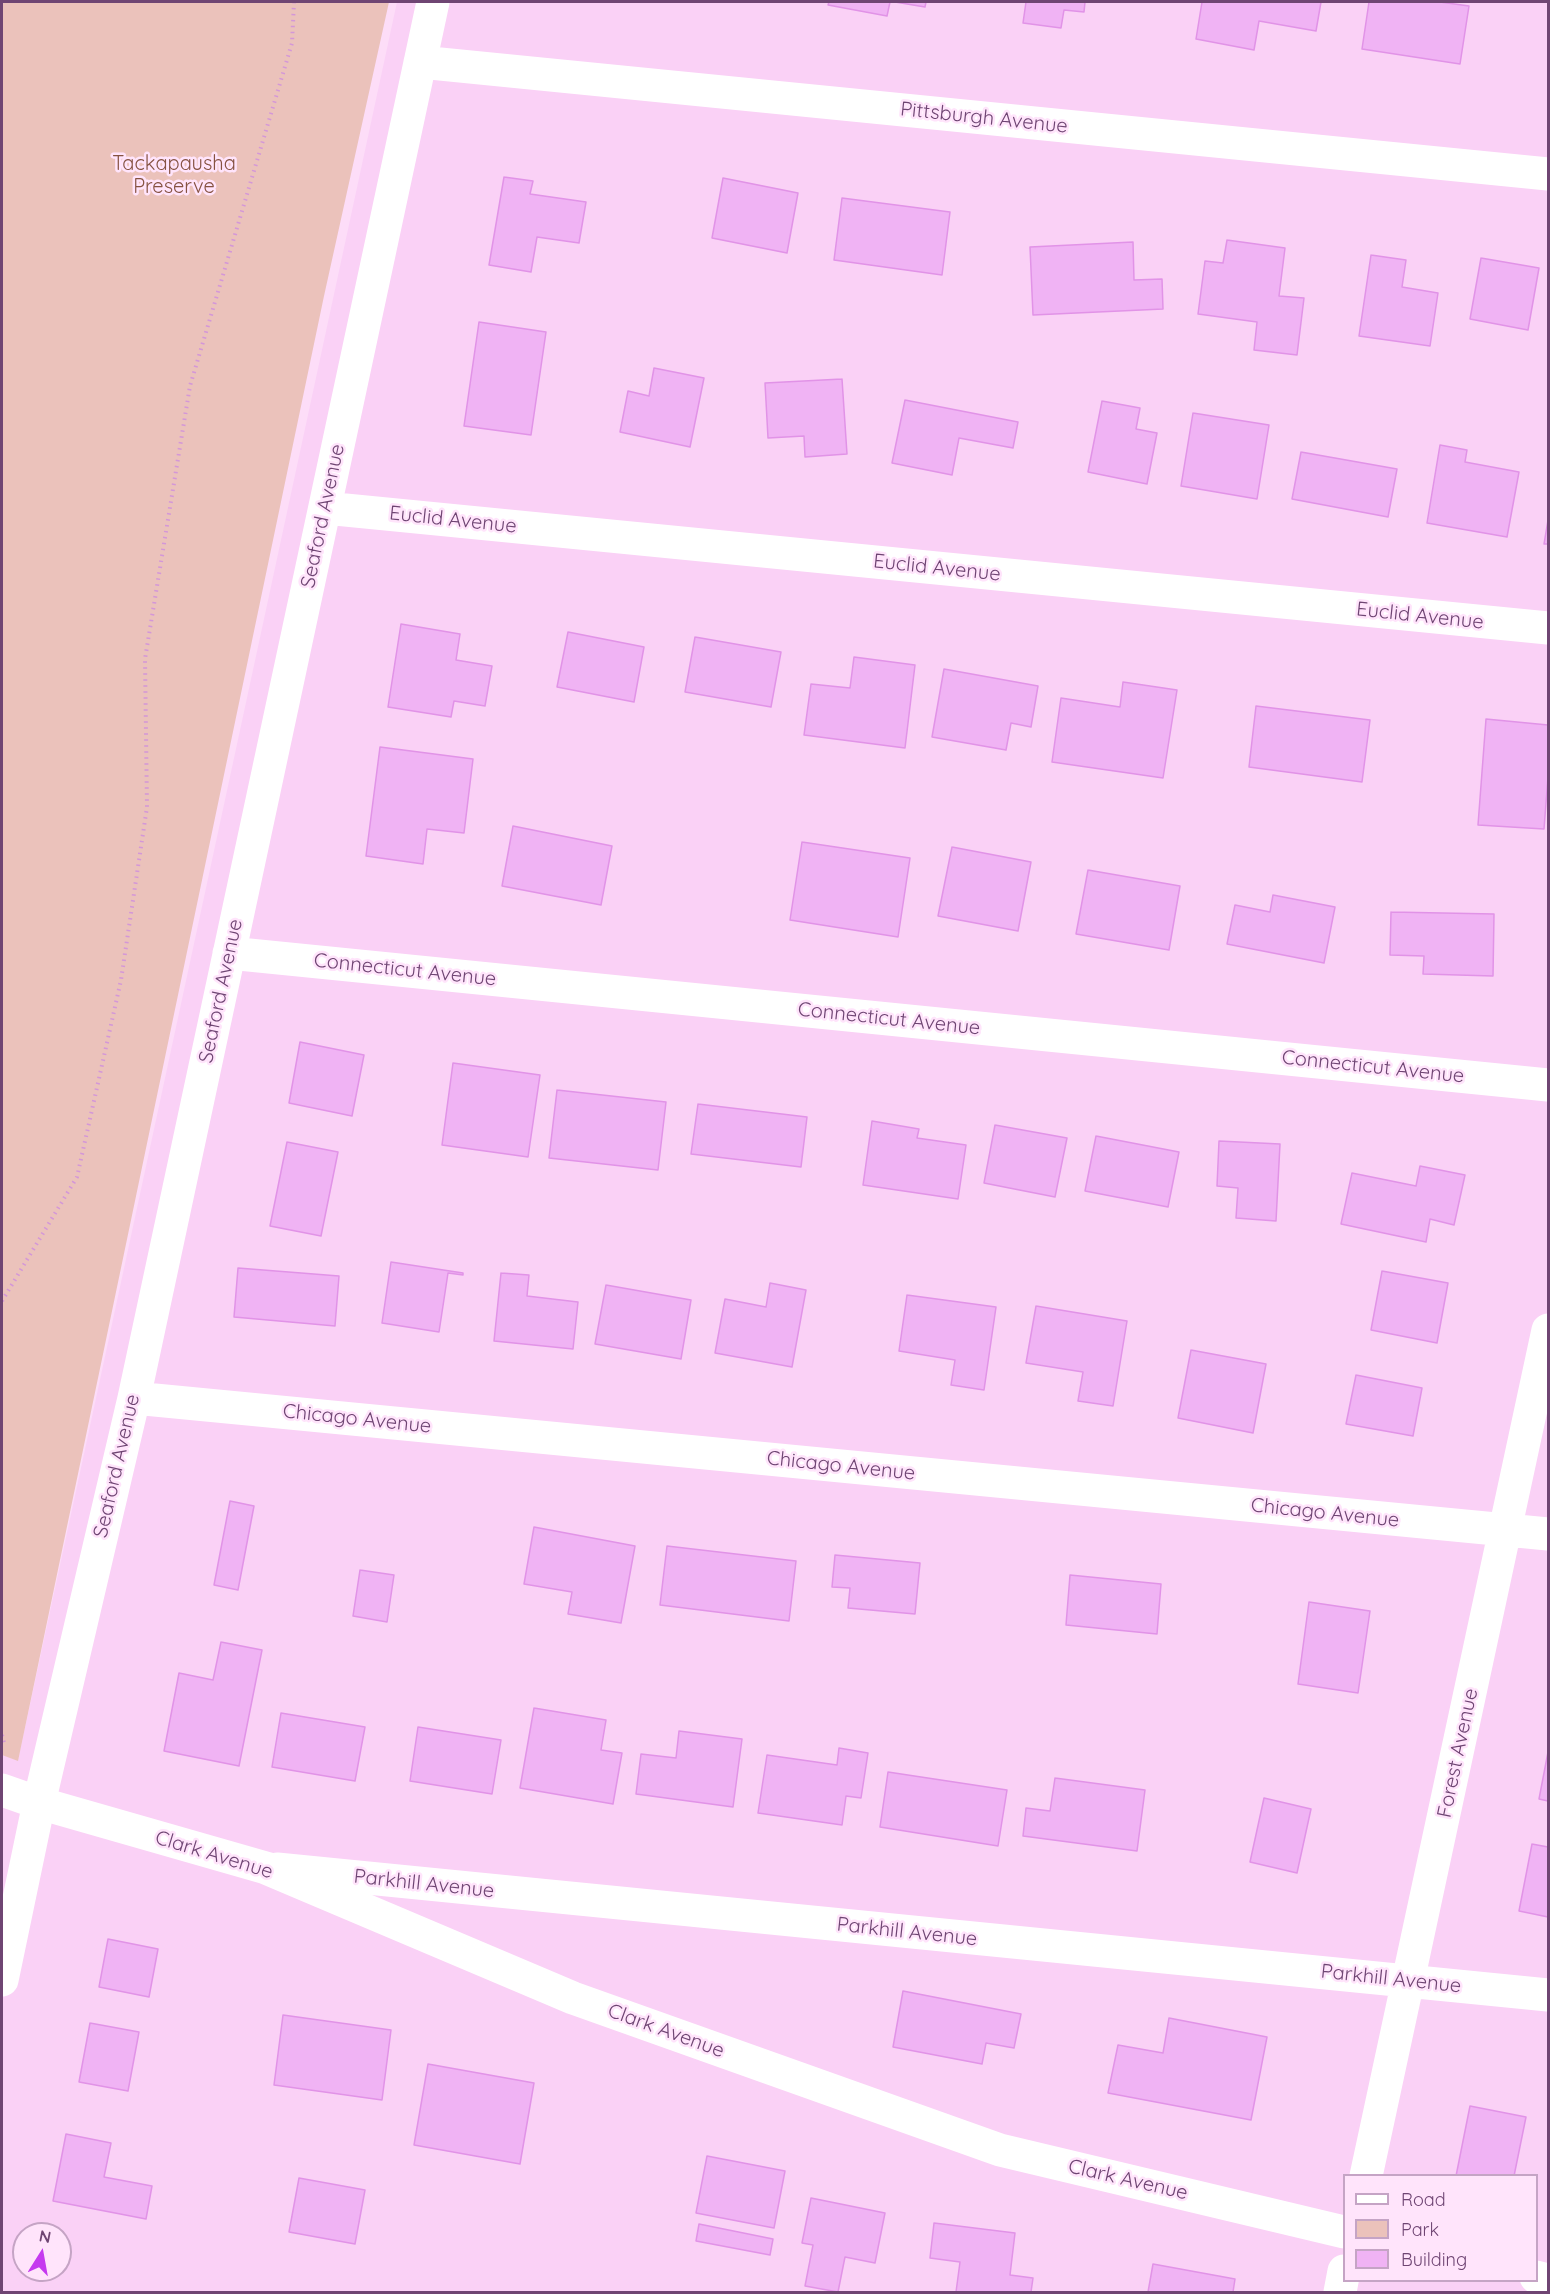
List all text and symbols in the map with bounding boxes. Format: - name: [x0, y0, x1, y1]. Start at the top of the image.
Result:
- street label: Pittsburgh Avenue: [899, 97, 1069, 139]
- park label: Tackapausha Preserve: [112, 152, 236, 199]
- street label: Seaford Avenue: [296, 442, 350, 590]
- street label: Euclid Avenue: [388, 501, 518, 539]
- street label: Euclid Avenue: [872, 549, 1002, 587]
- street label: Euclid Avenue: [1355, 597, 1485, 635]
- street label: Seaford Avenue: [194, 917, 248, 1065]
- street label: Connecticut Avenue: [313, 948, 497, 992]
- street label: Connecticut Avenue: [797, 997, 981, 1041]
- street label: Connecticut Avenue: [1281, 1045, 1465, 1089]
- street label: Seaford Avenue: [89, 1392, 145, 1540]
- street label: Chicago Avenue: [282, 1399, 432, 1439]
- street label: Chicago Avenue: [766, 1446, 916, 1486]
- street label: Chicago Avenue: [1250, 1493, 1400, 1533]
- street label: Forest Avenue: [1433, 1686, 1483, 1820]
- street label: Clark Avenue: [152, 1826, 276, 1884]
- street label: Parkhill Avenue: [353, 1865, 495, 1903]
- street label: Parkhill Avenue: [836, 1913, 978, 1951]
- street label: Parkhill Avenue: [1320, 1960, 1462, 1998]
- street label: Clark Avenue: [605, 1999, 727, 2063]
- street label: Clark Avenue: [1066, 2155, 1190, 2205]
- legend: [1343, 2174, 1538, 2282]
- text: Road: [1401, 2188, 1446, 2211]
- text: Park: [1401, 2218, 1439, 2241]
- north arrow: [12, 2222, 72, 2282]
- text: N: [37, 2225, 53, 2247]
- text: Building: [1401, 2248, 1467, 2271]

